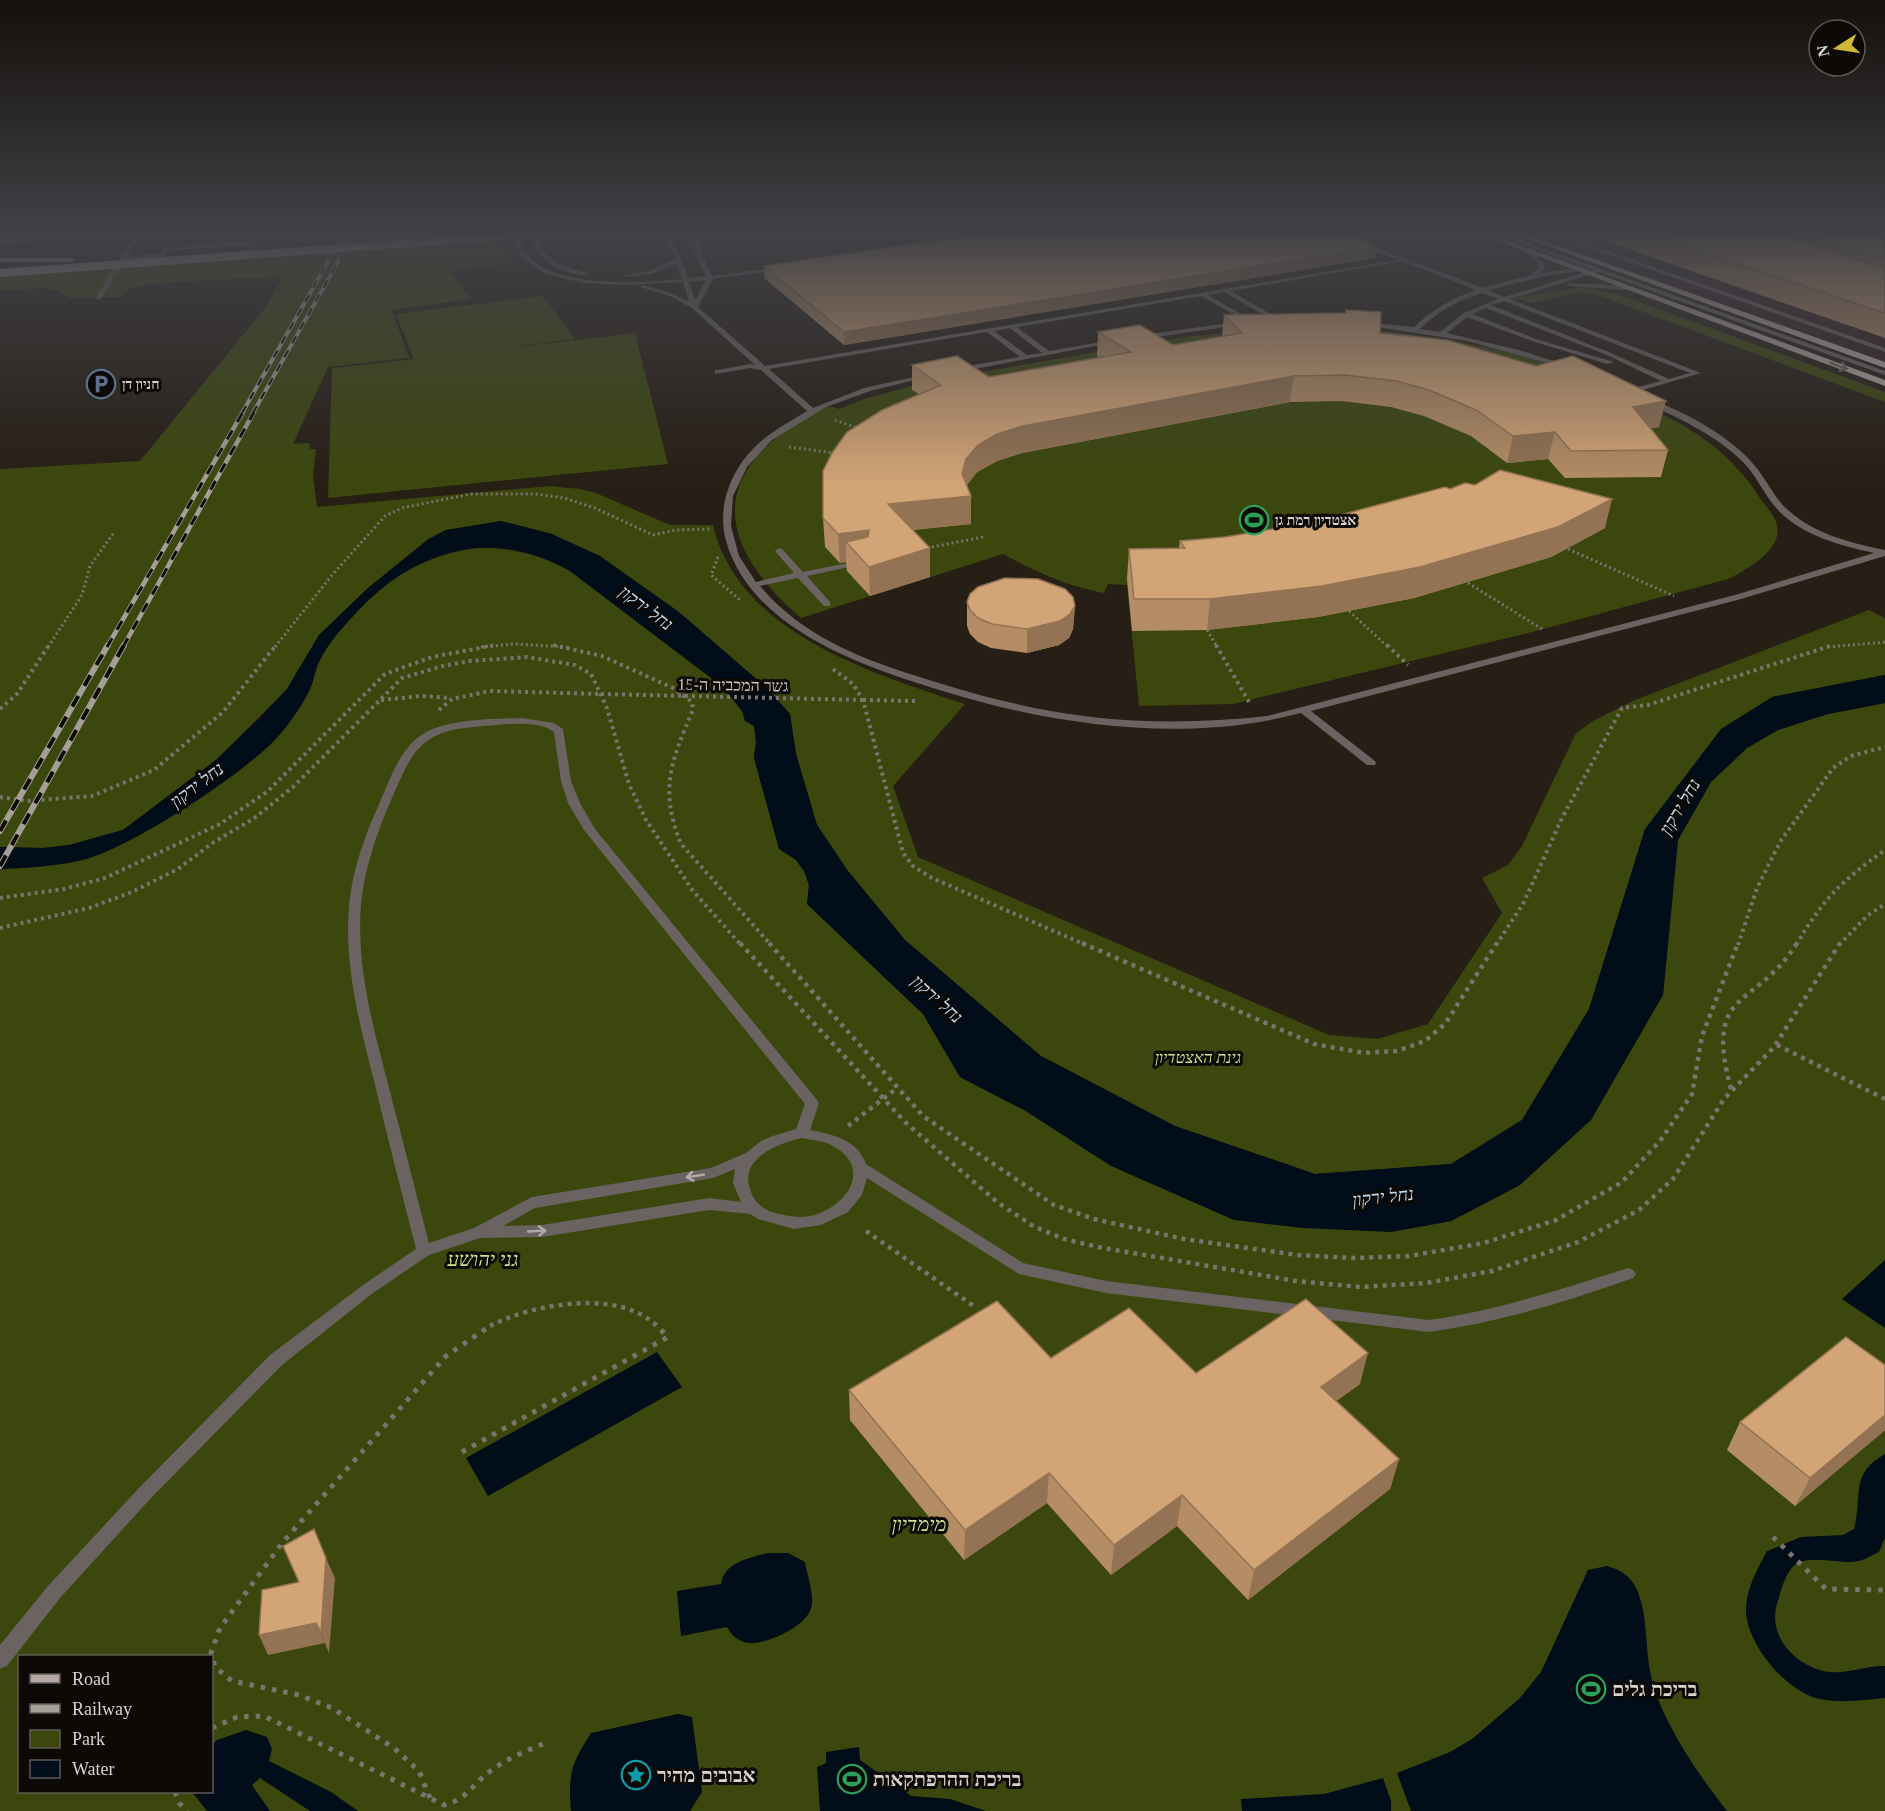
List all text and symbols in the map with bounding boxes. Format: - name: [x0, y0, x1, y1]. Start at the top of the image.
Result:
- north arrow: [1807, 18, 1867, 78]
- text: N: [1813, 43, 1832, 58]
- one-way arrow: [1829, 362, 1847, 373]
- parking icon: חניון דן: [85, 368, 117, 400]
- place label: חניון דן: [122, 377, 159, 392]
- sports icon: אצטדיון רמת גן: [1238, 504, 1270, 536]
- place label: אצטדיון רמת גן: [1275, 513, 1356, 528]
- water label: נחל ירקון: [615, 581, 677, 635]
- street label: גשר המכביה ה-15: [678, 676, 788, 694]
- water label: נחל ירקון: [166, 758, 228, 812]
- water label: נחל ירקון: [1656, 775, 1705, 839]
- water label: נחל ירקון: [907, 971, 967, 1027]
- park label: גינת האצטדיון: [1155, 1049, 1241, 1067]
- one-way arrow: [685, 1170, 705, 1181]
- water label: נחל ירקון: [1351, 1184, 1415, 1210]
- one-way arrow: [527, 1225, 547, 1236]
- park label: גני יהושע: [447, 1248, 518, 1270]
- park label: מימדיון: [892, 1513, 946, 1536]
- legend: [18, 1655, 213, 1793]
- text: Road: [72, 1669, 110, 1689]
- sports icon: בריכת גלים: [1575, 1673, 1607, 1705]
- place label: בריכת גלים: [1612, 1678, 1697, 1700]
- text: Railway: [72, 1699, 132, 1719]
- text: Park: [72, 1729, 105, 1749]
- text: Water: [72, 1759, 115, 1779]
- place icon: אבובים מהיר: [620, 1759, 652, 1791]
- sports icon: בריכת ההרפתקאות: [836, 1763, 868, 1795]
- place label: אבובים מהיר: [657, 1764, 756, 1786]
- place label: בריכת ההרפתקאות: [873, 1768, 1021, 1790]

